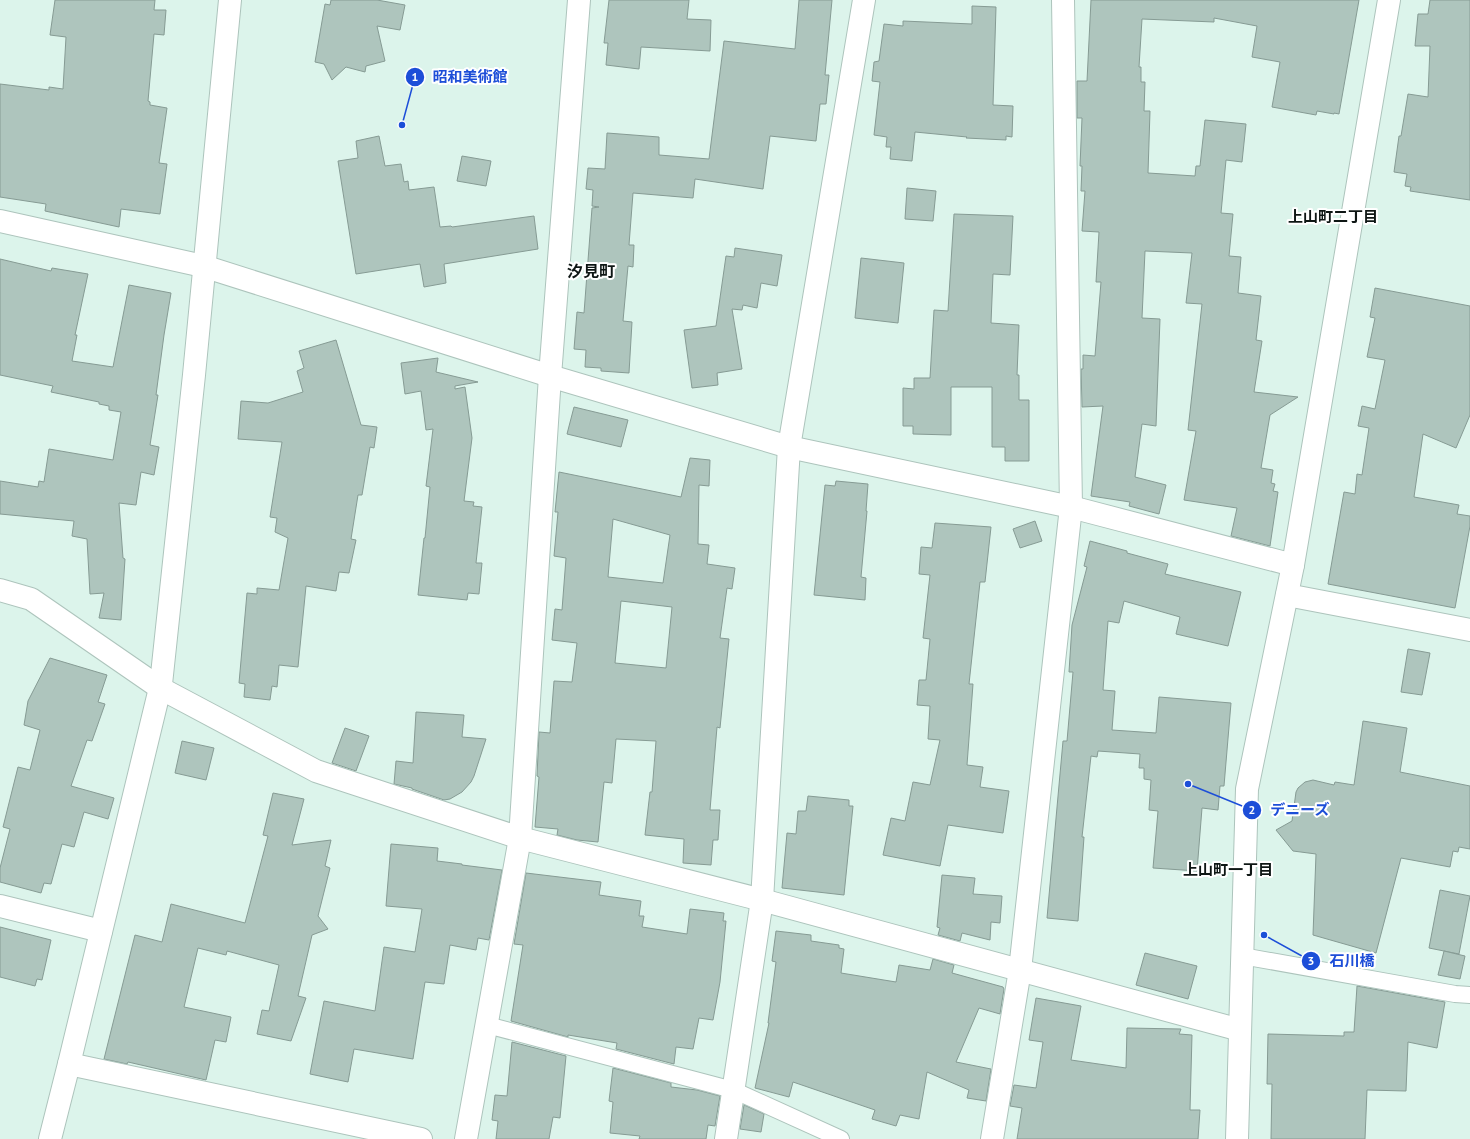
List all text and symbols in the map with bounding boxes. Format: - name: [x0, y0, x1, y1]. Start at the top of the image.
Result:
- callout: 昭和美術館: [405, 63, 516, 90]
- text: 昭和美術館: [432, 67, 508, 86]
- text: 1: [412, 69, 418, 84]
- district label: 上山町二丁目: [1288, 207, 1378, 226]
- district label: 汐見町: [567, 261, 615, 281]
- callout: デニーズ: [1242, 796, 1338, 823]
- text: デニーズ: [1270, 800, 1330, 819]
- text: 2: [1249, 802, 1255, 817]
- district label: 上山町一丁目: [1183, 860, 1273, 879]
- callout: 石川橋: [1301, 947, 1382, 974]
- text: 石川橋: [1329, 951, 1375, 970]
- text: 3: [1308, 953, 1314, 968]

